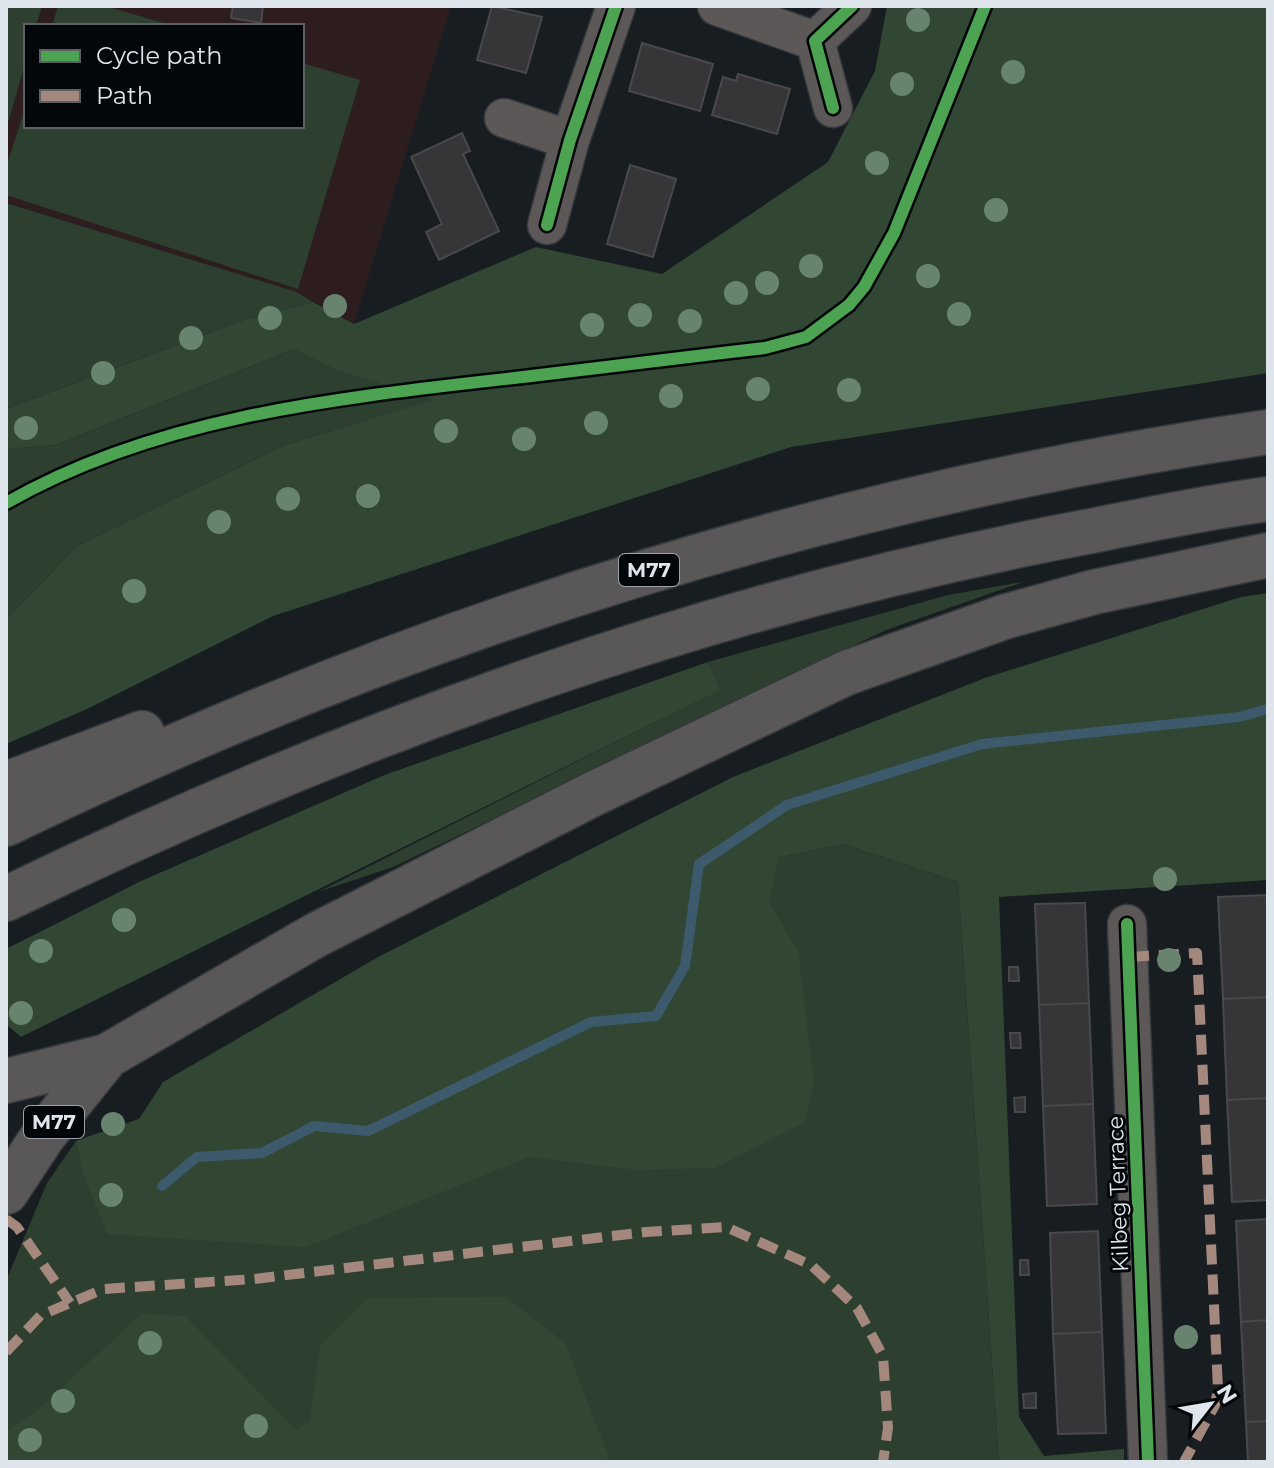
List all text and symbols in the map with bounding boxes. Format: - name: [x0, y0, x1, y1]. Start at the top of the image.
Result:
- legend: [24, 24, 304, 128]
- text: Cycle path: [96, 41, 223, 70]
- text: Path: [96, 81, 153, 110]
- road number: M77: [619, 554, 679, 586]
- road number: M77: [24, 1106, 84, 1138]
- street label: Kilbeg Terrace: [1102, 1115, 1134, 1273]
- north arrow: [1170, 1364, 1250, 1444]
- text: N: [1211, 1379, 1243, 1409]

